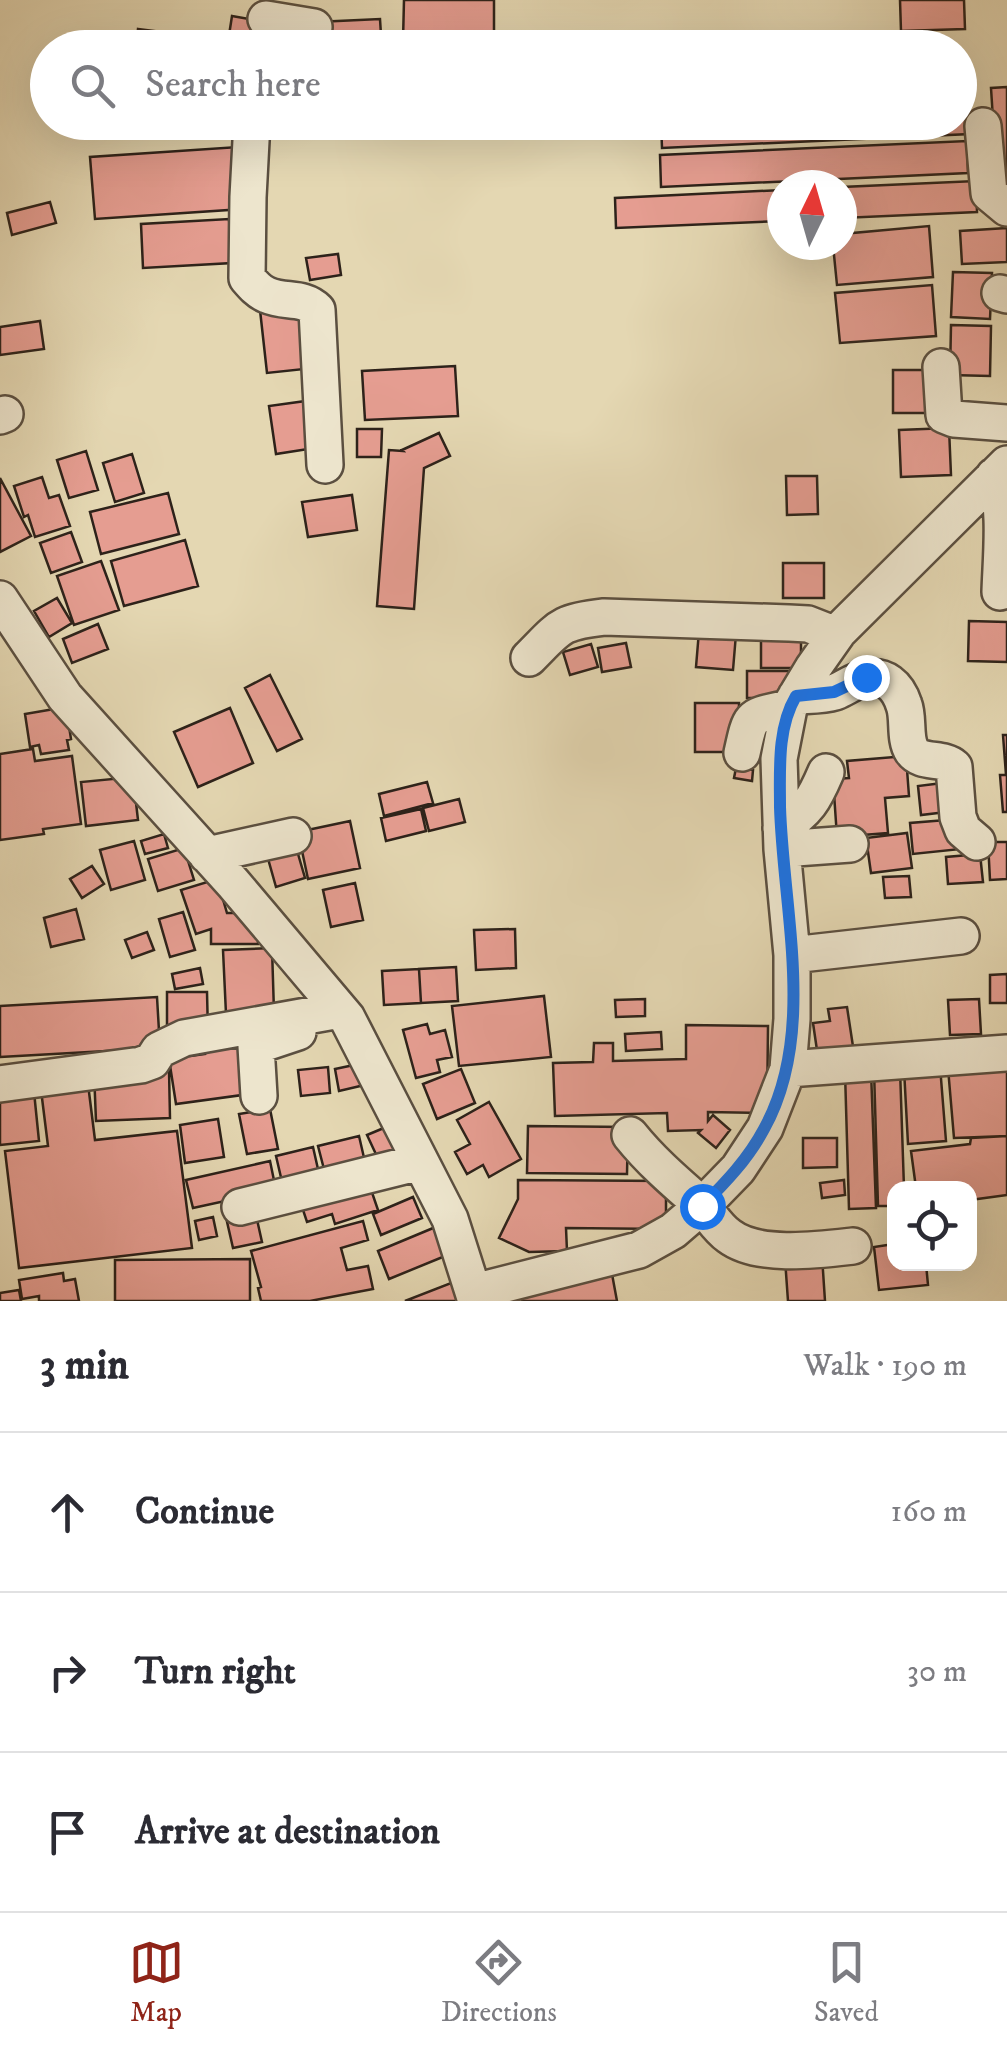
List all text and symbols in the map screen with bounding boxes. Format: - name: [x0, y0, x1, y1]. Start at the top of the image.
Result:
- search box: [30, 30, 977, 140]
- icon: search: [65, 58, 120, 113]
- text: Search here: [145, 61, 321, 109]
- north arrow: [767, 170, 857, 260]
- route end: [844, 655, 890, 701]
- map controls: [887, 1181, 977, 1271]
- button: locate: [887, 1181, 977, 1271]
- route start: [680, 1184, 726, 1230]
- text: 3 min: [40, 1340, 129, 1392]
- text: Walk · 190 m: [803, 1346, 967, 1386]
- icon: ahead: [40, 1485, 95, 1540]
- text: Continue: [135, 1488, 274, 1536]
- text: 160 m: [891, 1492, 967, 1532]
- icon: right: [40, 1645, 95, 1700]
- text: Turn right: [135, 1648, 296, 1696]
- text: 30 m: [907, 1652, 967, 1692]
- icon: arrive: [40, 1805, 95, 1860]
- text: Arrive at destination: [135, 1808, 440, 1856]
- tab: Map: [129, 1935, 184, 2030]
- tab: Directions: [441, 1935, 557, 2030]
- tab: Saved: [814, 1935, 878, 2030]

